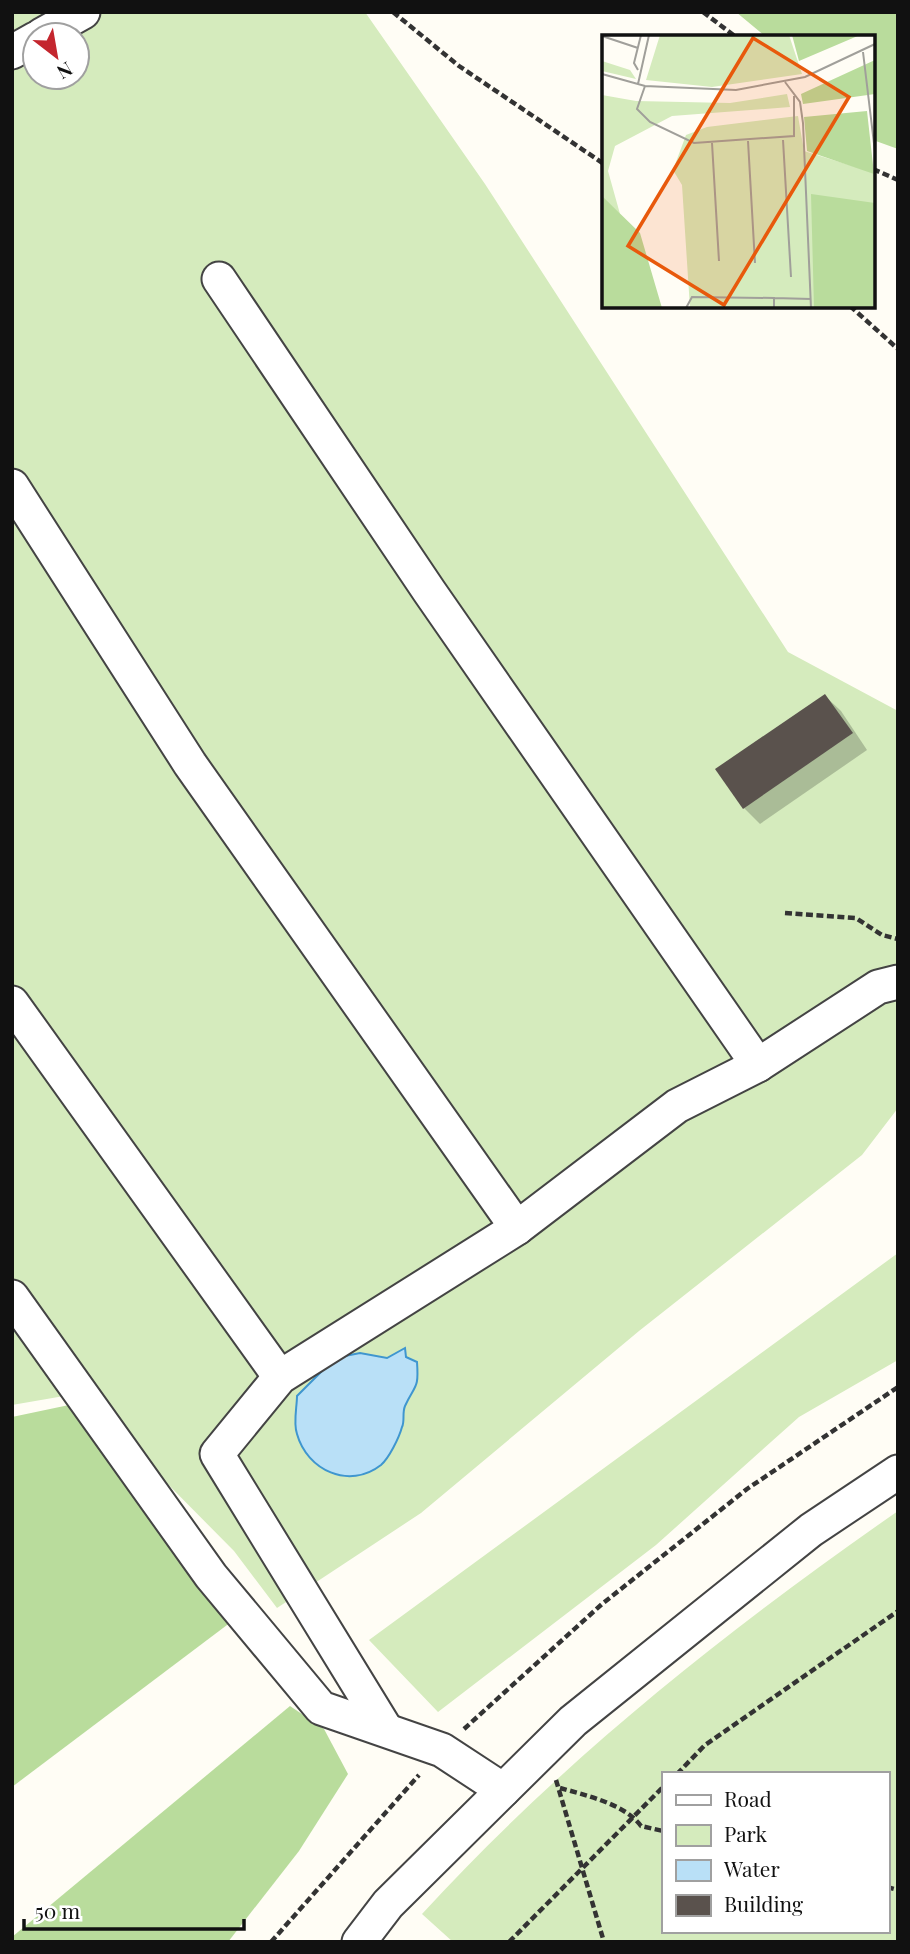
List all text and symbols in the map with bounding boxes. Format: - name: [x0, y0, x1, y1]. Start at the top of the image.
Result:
- north arrow: [21, 21, 91, 91]
- inset map: [602, 35, 875, 308]
- text: N: [52, 57, 78, 86]
- legend: [662, 1772, 889, 1933]
- text: Road: [724, 1784, 772, 1812]
- text: Park: [724, 1819, 768, 1847]
- text: Water: [723, 1854, 780, 1882]
- scale bar: [24, 1888, 245, 1932]
- text: Building: [724, 1889, 803, 1917]
- text: 50 m: [35, 1896, 81, 1924]

